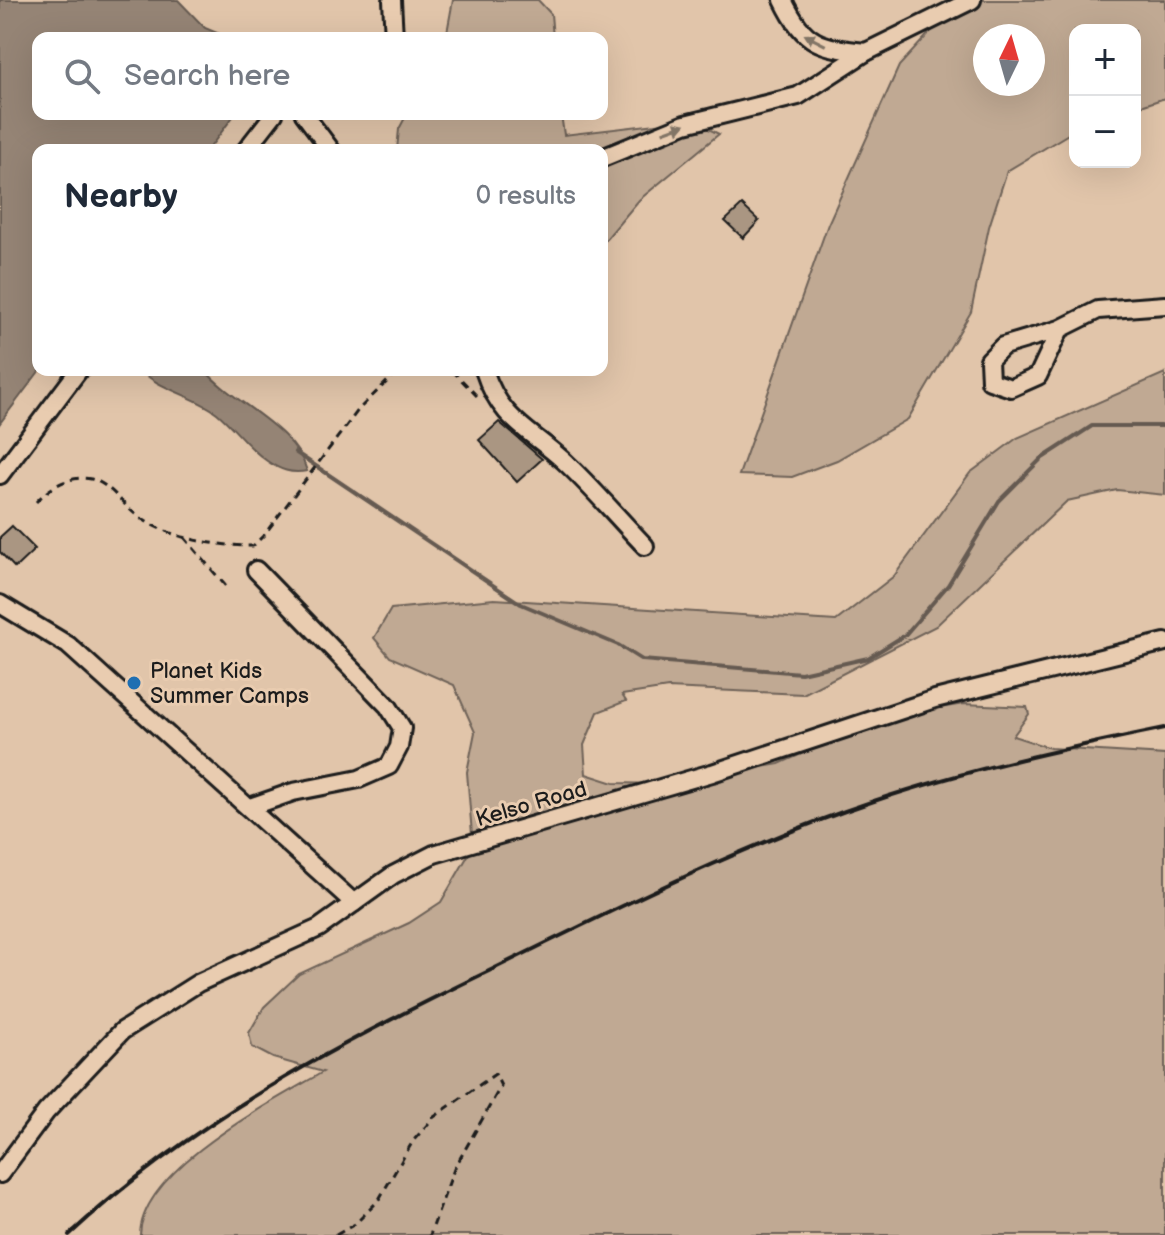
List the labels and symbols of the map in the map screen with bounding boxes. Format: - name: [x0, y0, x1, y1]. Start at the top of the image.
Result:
- north arrow: [973, 24, 1045, 96]
- one-way arrow: [803, 33, 826, 47]
- one-way arrow: [662, 121, 686, 134]
- place label: Planet Kids Summer Camps: [150, 658, 309, 710]
- marker: Planet Kids Summer Camps: [125, 674, 143, 692]
- street label: Kelso Road: [473, 776, 590, 833]

